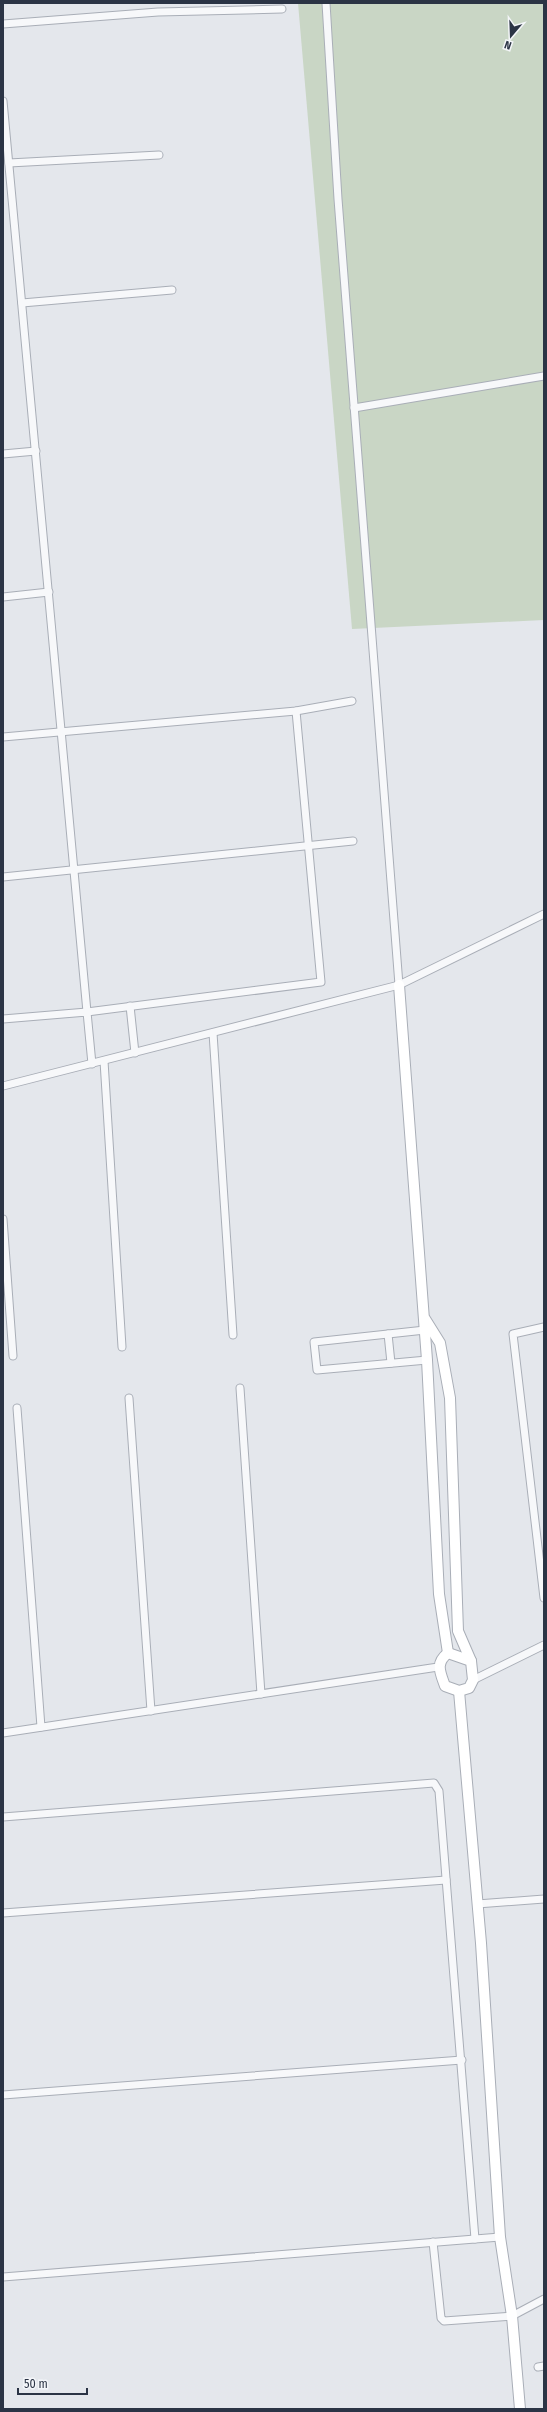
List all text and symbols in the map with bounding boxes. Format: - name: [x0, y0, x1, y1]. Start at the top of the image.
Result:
- north arrow: [491, 16, 531, 56]
- text: N: [503, 38, 513, 52]
- scale bar: [18, 2370, 87, 2396]
- text: 50 m: [24, 2377, 48, 2391]

